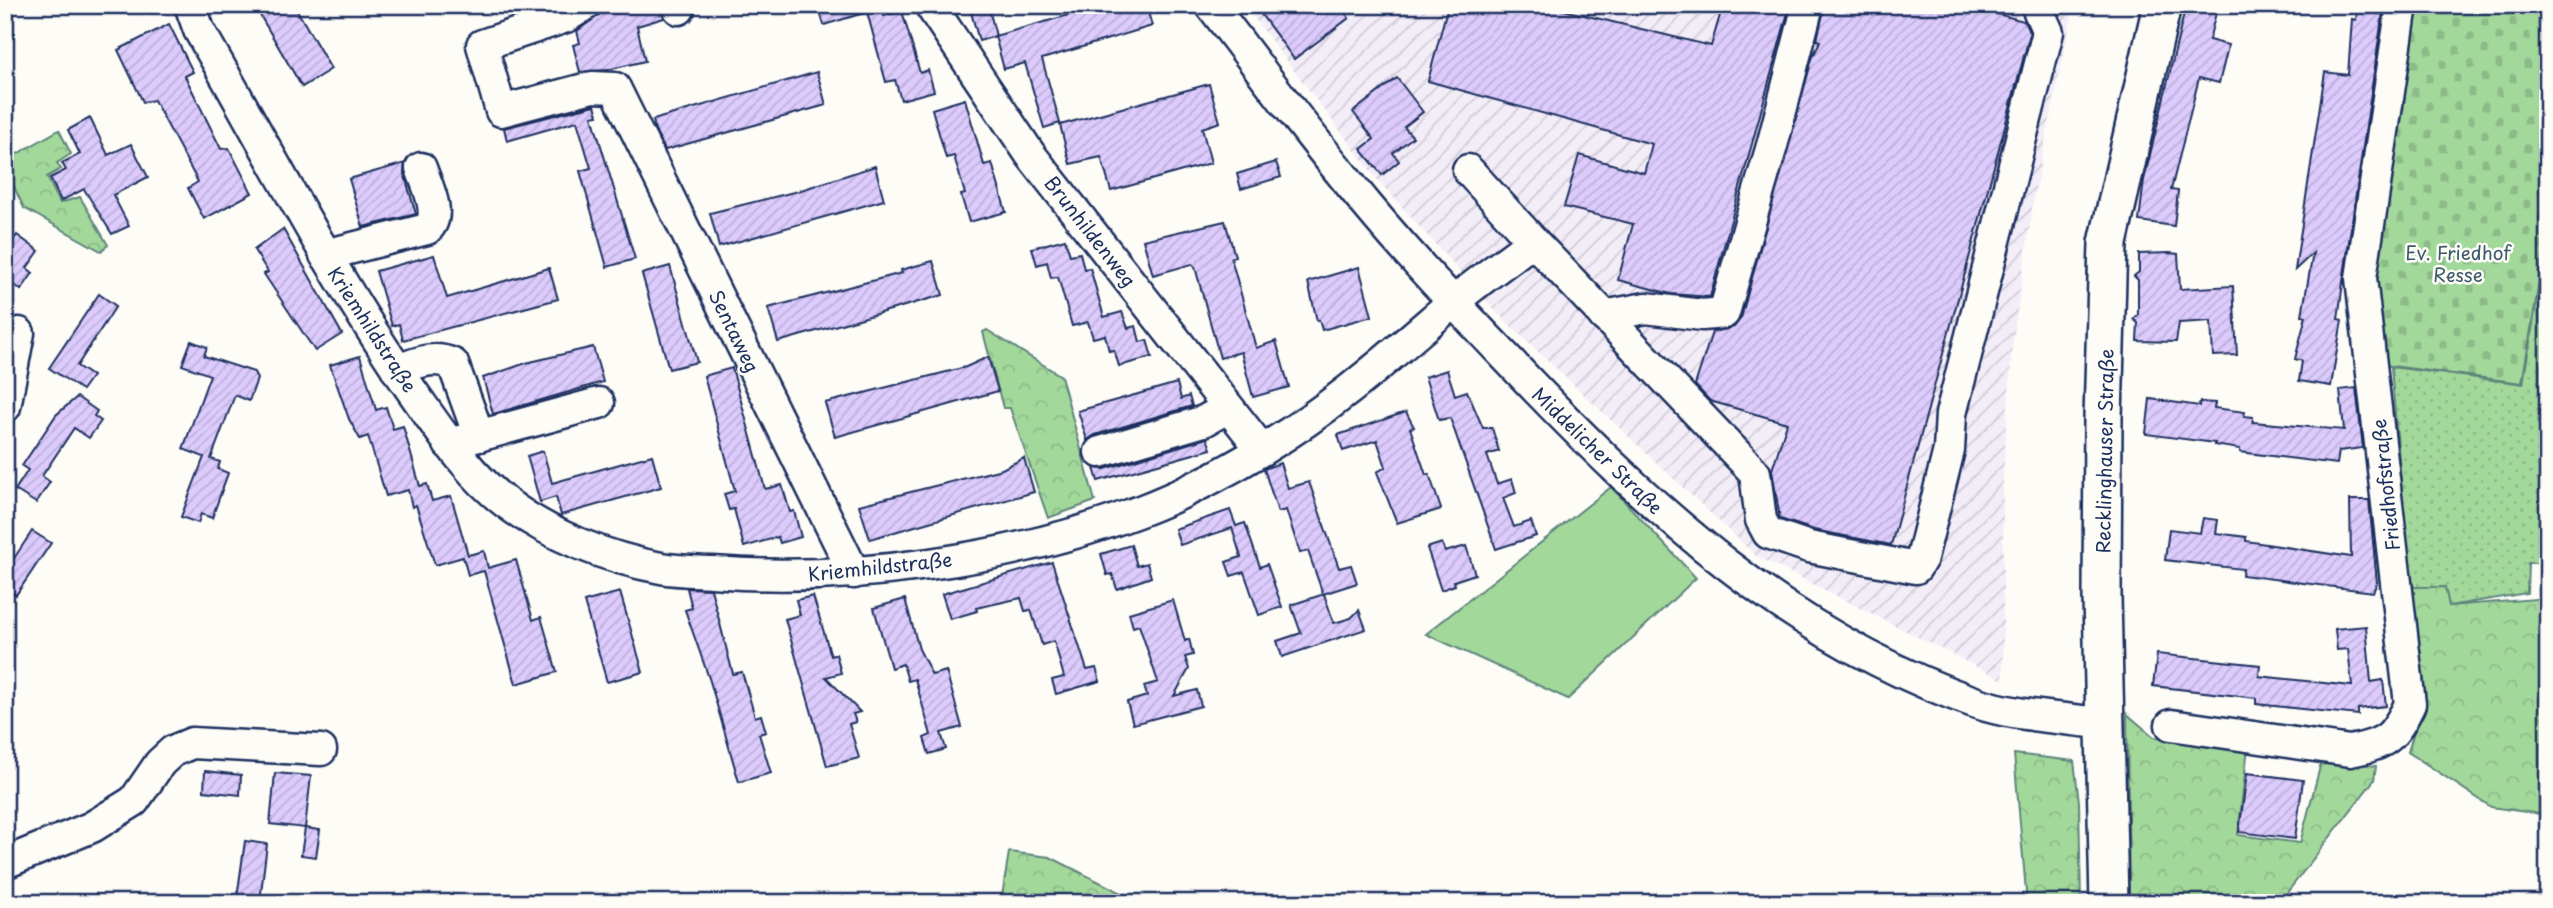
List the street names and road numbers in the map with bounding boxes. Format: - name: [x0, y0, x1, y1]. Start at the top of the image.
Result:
- street label: Brunhildenweg: [1039, 169, 1143, 293]
- street label: Kriemhildstraße: [322, 261, 424, 397]
- street label: Sentaweg: [703, 285, 767, 377]
- street label: Recklinghauser Straße: [2088, 348, 2120, 554]
- street label: Middelicher Straße: [1526, 380, 1670, 520]
- street label: Friedhofstraße: [2364, 418, 2406, 552]
- street label: Kriemhildstraße: [807, 545, 953, 587]

